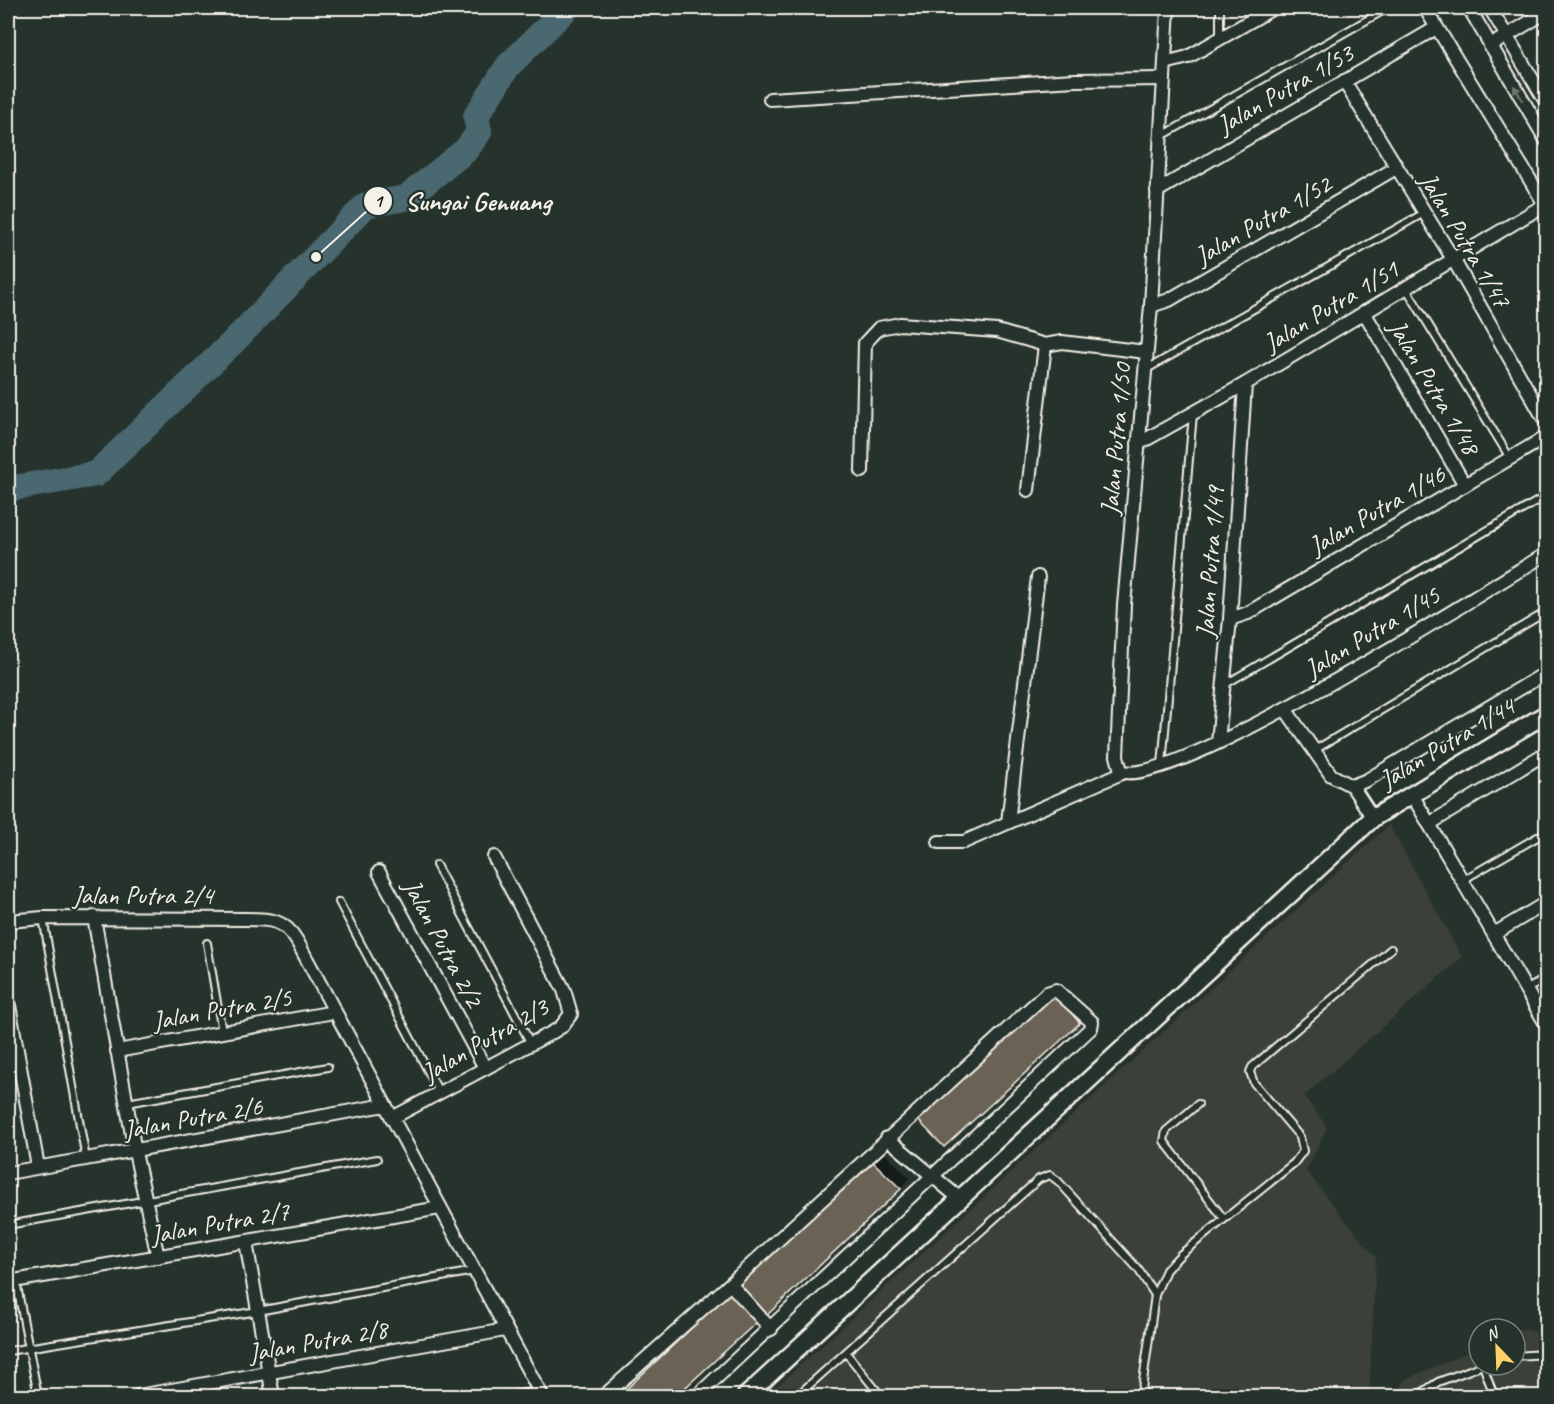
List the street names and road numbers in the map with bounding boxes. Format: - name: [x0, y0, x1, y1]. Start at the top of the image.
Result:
- street label: Jalan Putra 1/53: [1209, 36, 1361, 142]
- street label: Jalan Putra 1/47: [1411, 165, 1519, 315]
- street label: Jalan Putra 1/52: [1187, 167, 1339, 273]
- street label: Jalan Putra 1/51: [1256, 252, 1406, 360]
- street label: Jalan Putra 1/48: [1380, 312, 1489, 463]
- street label: Jalan Putra 1/50: [1093, 359, 1139, 518]
- street label: Jalan Putra 1/46: [1301, 457, 1452, 563]
- street label: Jalan Putra 1/49: [1188, 483, 1232, 641]
- street label: Jalan Putra 1/45: [1297, 578, 1447, 686]
- street label: Jalan Putra 1/44: [1372, 688, 1523, 797]
- street label: Jalan Putra 2/2: [395, 871, 492, 1015]
- street label: Jalan Putra 2/4: [71, 879, 216, 912]
- street label: Jalan Putra 2/5: [148, 980, 295, 1038]
- street label: Jalan Putra 2/3: [414, 989, 556, 1090]
- street label: Jalan Putra 2/6: [119, 1089, 266, 1147]
- street label: Jalan Putra 2/7: [146, 1194, 293, 1252]
- street label: Jalan Putra 2/8: [244, 1312, 392, 1370]

